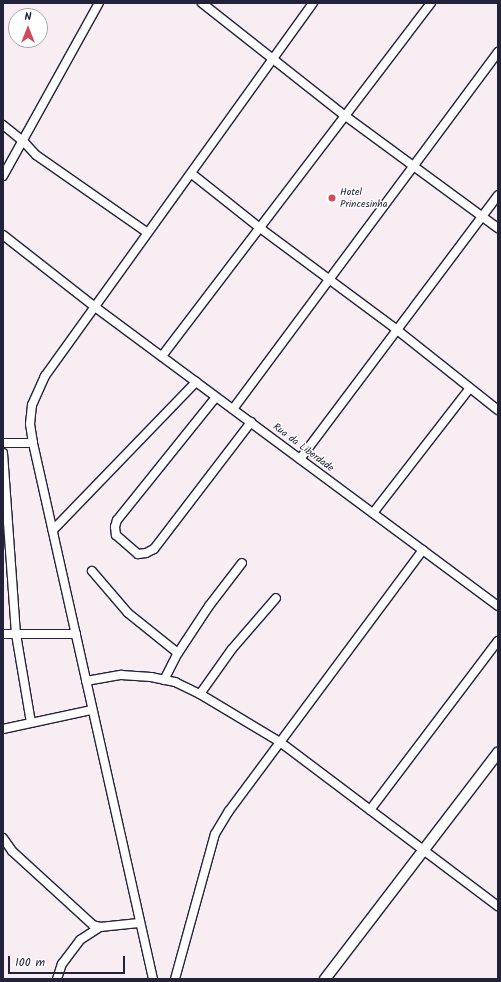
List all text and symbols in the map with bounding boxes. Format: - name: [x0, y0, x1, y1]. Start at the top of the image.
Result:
- north arrow: [8, 8, 48, 48]
- text: N: [25, 8, 31, 26]
- place label: Hotel Princesinha: [340, 186, 387, 210]
- marker: Hotel Princesinha: [327, 193, 337, 203]
- street label: Rua da Liberdade: [270, 421, 336, 475]
- scale bar: [10, 948, 127, 974]
- text: 100 m: [15, 953, 45, 972]

